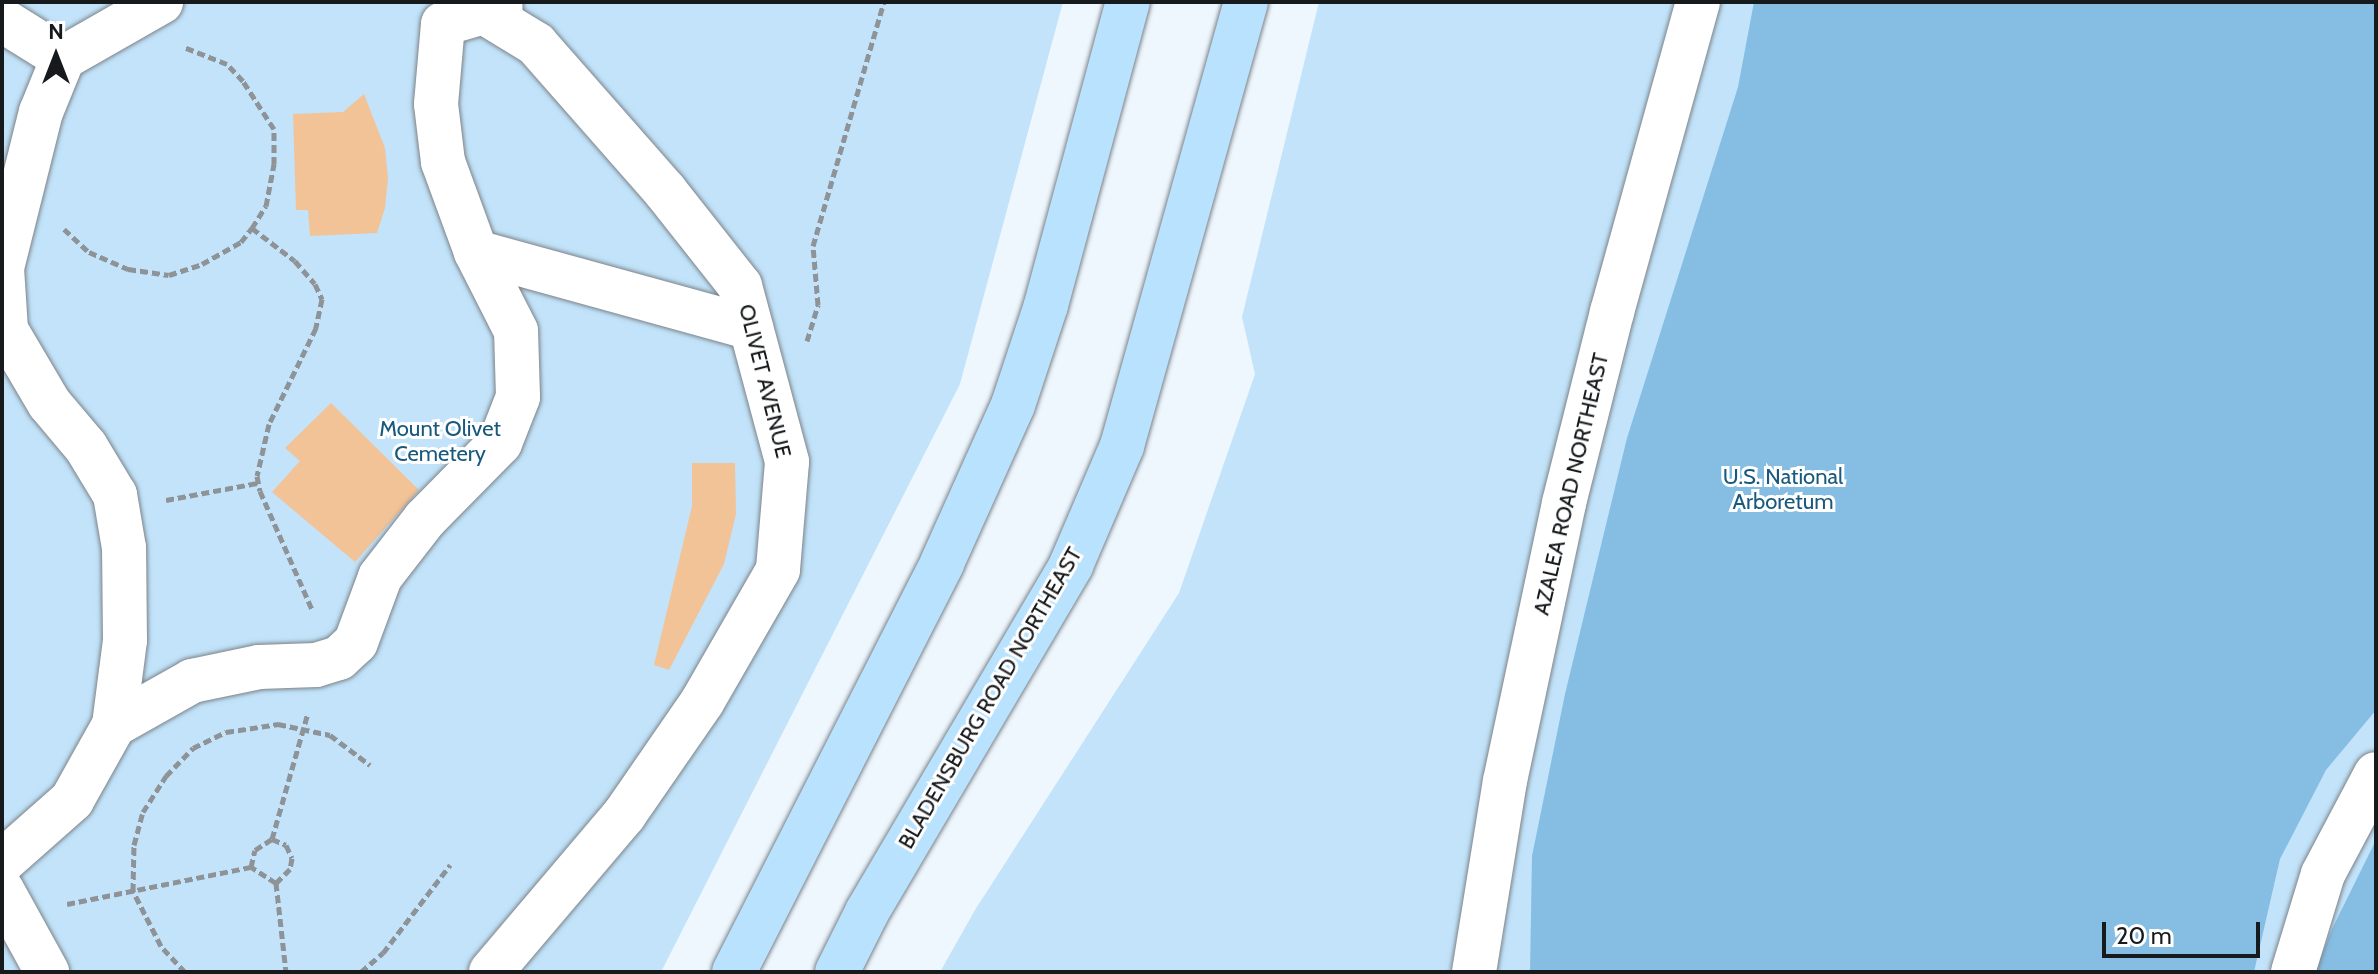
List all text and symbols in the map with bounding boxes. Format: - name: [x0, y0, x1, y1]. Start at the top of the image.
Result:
- north arrow: [16, 16, 96, 96]
- text: N: [48, 18, 64, 45]
- street label: OLIVET AVENUE: [733, 301, 797, 461]
- street label: AZALEA ROAD NORTHEAST: [1528, 350, 1614, 618]
- park label: Mount Olivet Cemetery: [379, 415, 501, 466]
- park label: U.S. National Arboretum: [1723, 463, 1843, 514]
- street label: BLADENSBURG ROAD NORTHEAST: [893, 543, 1087, 853]
- scale bar: [2106, 906, 2264, 956]
- text: 20 m: [2116, 921, 2172, 950]

